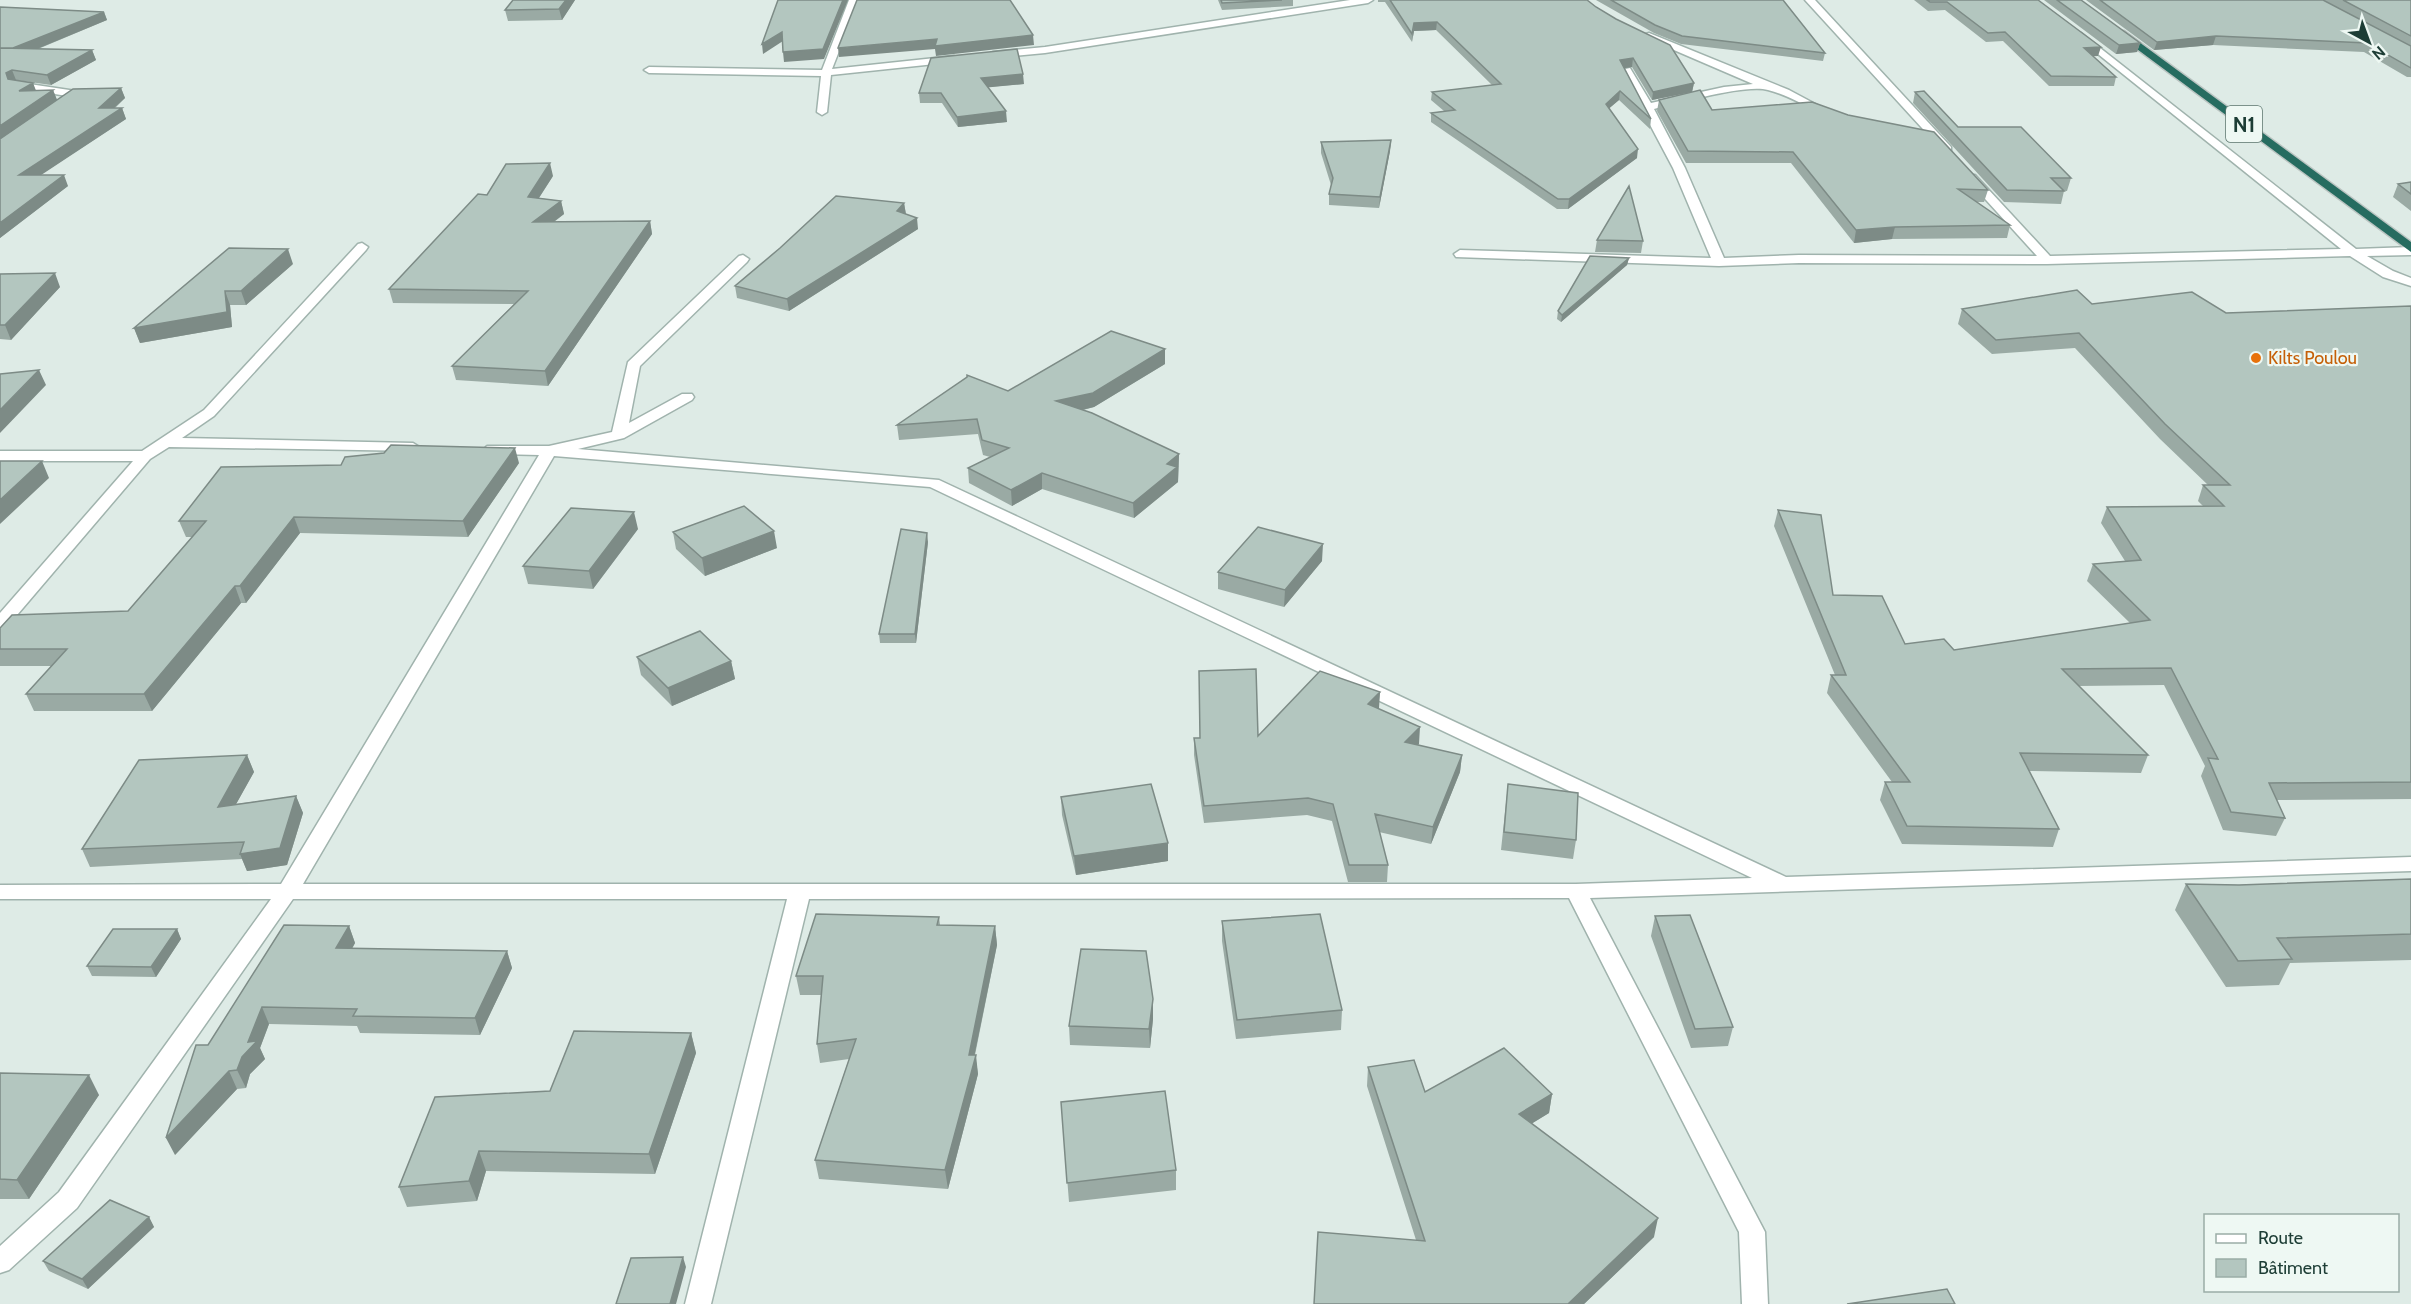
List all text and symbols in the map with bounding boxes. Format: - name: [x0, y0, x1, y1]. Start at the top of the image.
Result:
- north arrow: [2339, 12, 2399, 72]
- text: N: [2368, 42, 2389, 64]
- road number: N1: [2226, 106, 2262, 142]
- place label: Kilts Poulou: [2268, 347, 2357, 369]
- marker: Kilts Poulou: [2249, 351, 2263, 365]
- legend: [2204, 1214, 2399, 1292]
- text: Route: [2258, 1227, 2303, 1249]
- text: Bâtiment: [2258, 1257, 2328, 1279]

